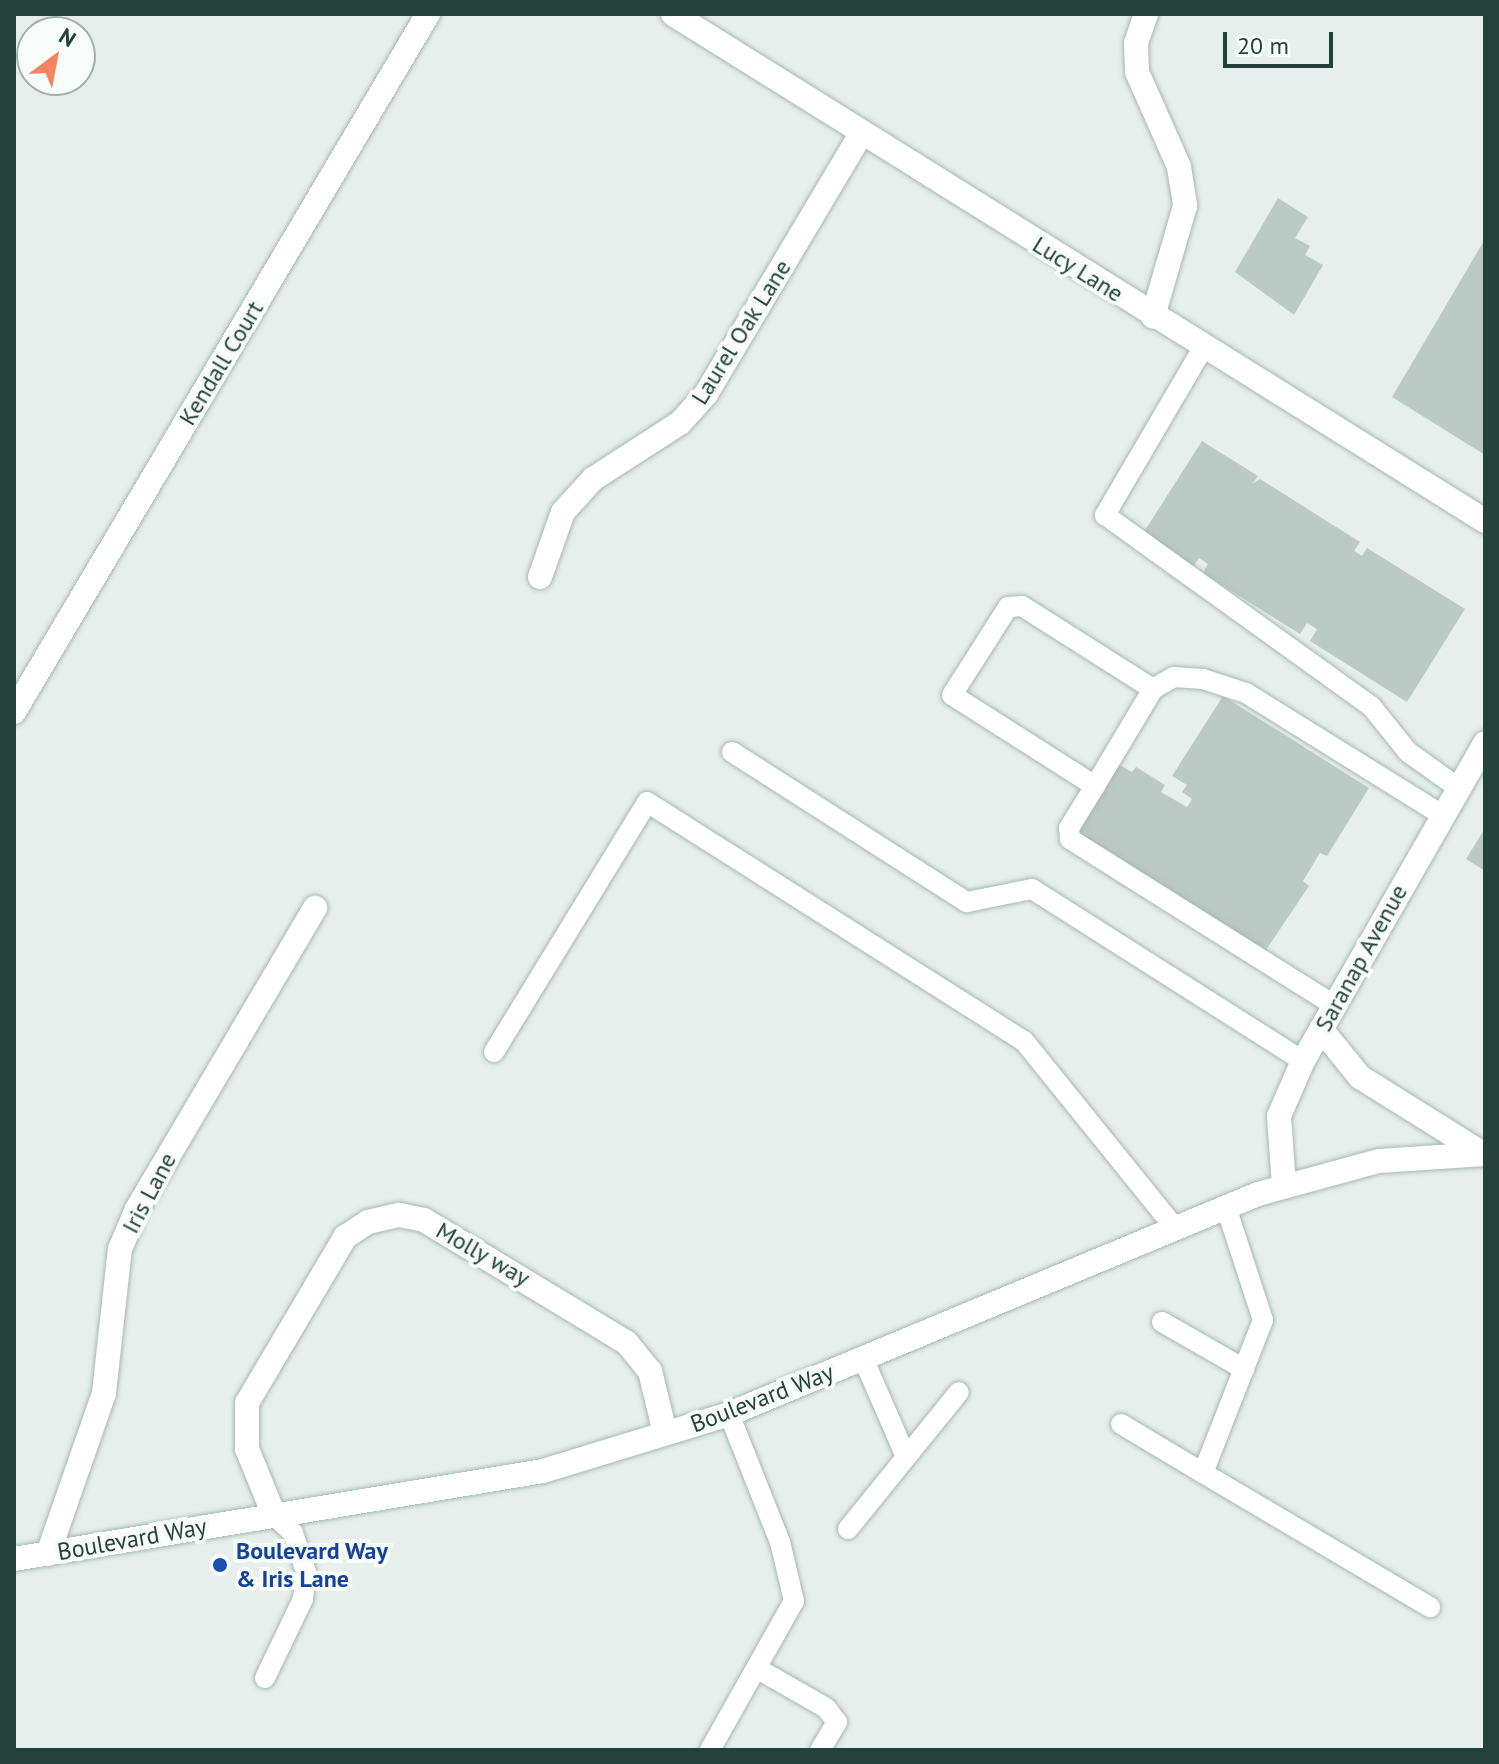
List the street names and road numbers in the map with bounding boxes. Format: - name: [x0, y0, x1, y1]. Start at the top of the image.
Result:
- street label: Lucy Lane: [1027, 230, 1129, 308]
- street label: Laurel Oak Lane: [685, 254, 797, 410]
- street label: Kendall Court: [173, 296, 269, 430]
- street label: Saranap Avenue: [1309, 879, 1413, 1037]
- street label: Iris Lane: [116, 1148, 182, 1238]
- street label: Molly way: [431, 1215, 535, 1293]
- street label: Boulevard Way: [686, 1357, 838, 1439]
- street label: Boulevard Way: [55, 1512, 209, 1566]

